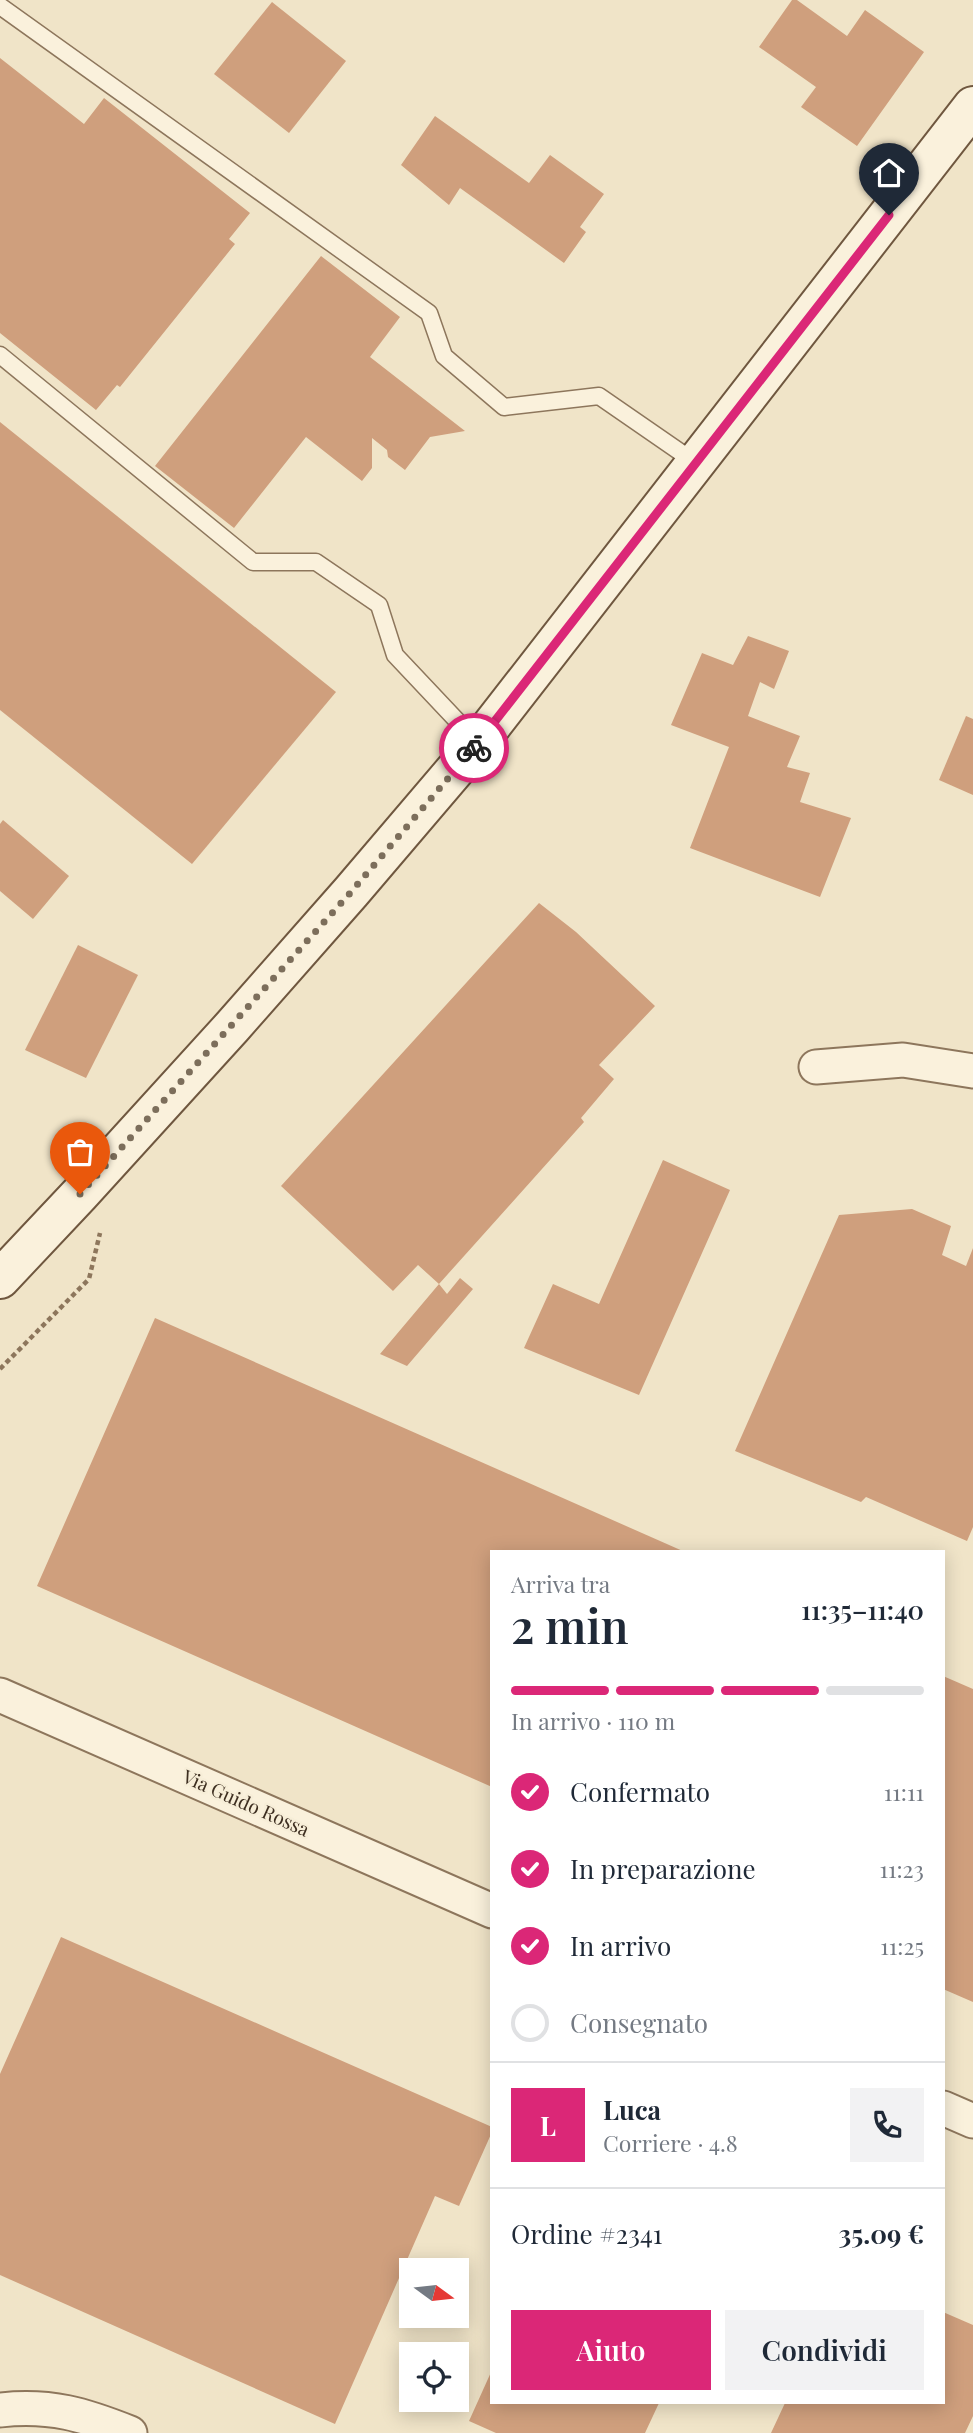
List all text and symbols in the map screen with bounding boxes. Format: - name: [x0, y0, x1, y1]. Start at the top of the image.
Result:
- pin: [859, 143, 919, 215]
- icon: home: [870, 154, 908, 192]
- courier: [439, 713, 509, 783]
- icon: bike: [455, 729, 493, 767]
- pin: [50, 1122, 110, 1194]
- icon: bag: [61, 1133, 99, 1171]
- text: Arriva tra: [511, 1568, 610, 1599]
- text: 11:35–11:40: [801, 1592, 924, 1627]
- text: 2 min: [511, 1594, 629, 1656]
- text: In arrivo · 110 m: [511, 1705, 675, 1736]
- street label: Via Guido Rossa: [178, 1762, 314, 1842]
- icon: check: [511, 1773, 549, 1811]
- text: Confermato: [570, 1774, 710, 1809]
- text: 11:11: [884, 1776, 924, 1807]
- icon: check: [511, 1850, 549, 1888]
- text: In preparazione: [570, 1851, 756, 1886]
- text: 11:23: [879, 1853, 924, 1884]
- icon: check: [511, 1927, 549, 1965]
- text: In arrivo: [570, 1928, 671, 1963]
- text: 11:25: [880, 1930, 924, 1961]
- text: Consegnato: [570, 2005, 708, 2040]
- button: phone: [850, 2088, 924, 2162]
- text: Luca: [603, 2092, 661, 2127]
- text: L: [540, 2108, 556, 2143]
- text: Corriere · 4.8: [603, 2127, 738, 2158]
- text: Ordine #2341: [511, 2216, 662, 2251]
- text: 35.09 €: [839, 2216, 924, 2251]
- north arrow: [399, 2258, 469, 2328]
- map controls: [399, 2258, 469, 2412]
- button: Aiuto: [511, 2310, 711, 2390]
- button: Condividi: [725, 2310, 924, 2390]
- button: locate: [399, 2342, 469, 2412]

